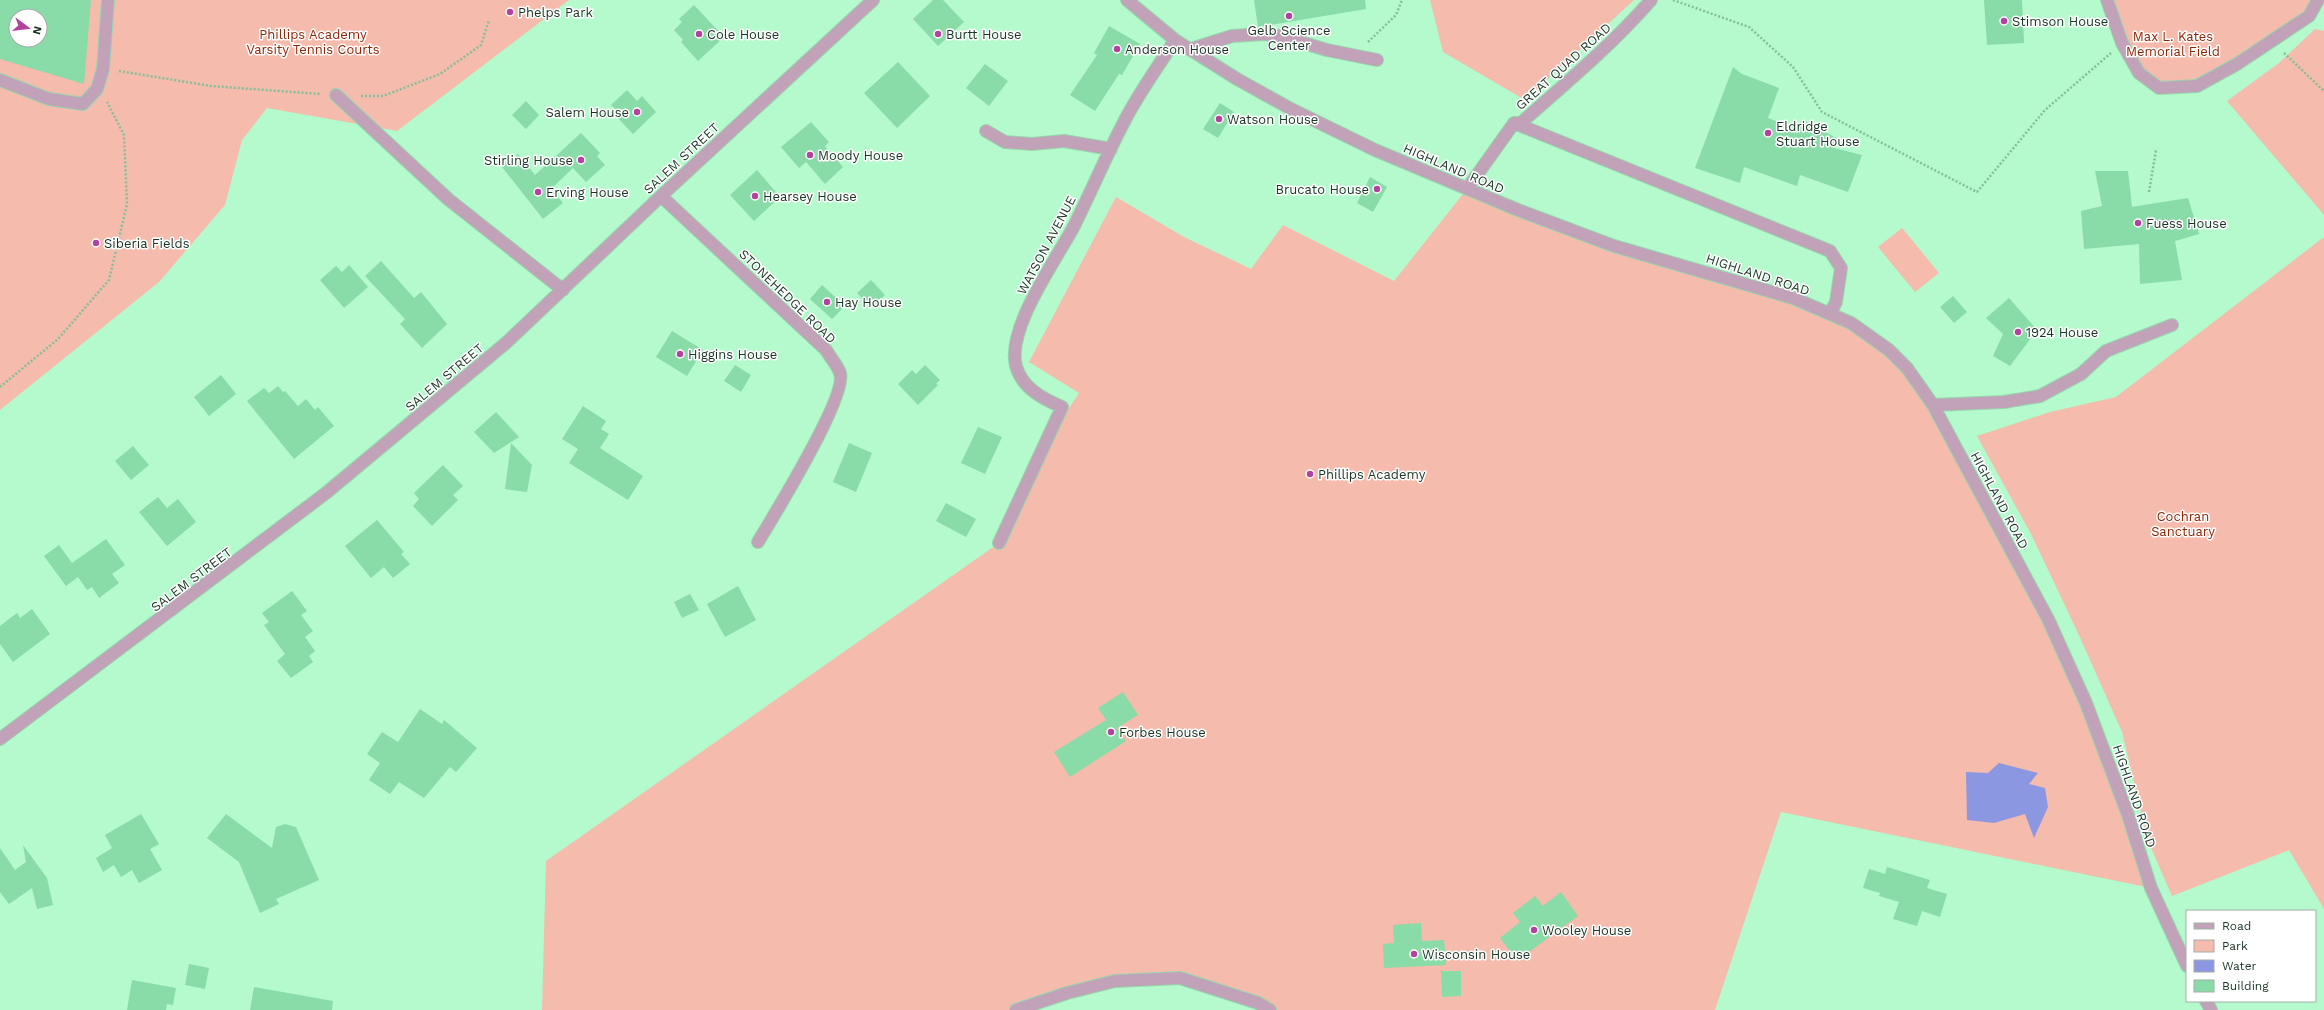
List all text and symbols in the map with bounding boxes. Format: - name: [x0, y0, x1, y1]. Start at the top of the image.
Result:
- place label: Phelps Park: [518, 5, 593, 20]
- marker: Phelps Park: [505, 7, 515, 17]
- north arrow: [8, 8, 48, 48]
- marker: Gelb Science Center: [1284, 11, 1294, 21]
- place label: Stimson House: [2012, 14, 2108, 29]
- marker: Stimson House: [1999, 16, 2009, 26]
- street label: GREAT QUAD ROAD: [1513, 20, 1614, 113]
- place label: Gelb Science Center: [1248, 23, 1330, 53]
- text: N: [30, 25, 45, 36]
- park label: Phillips Academy Varsity Tennis Courts: [247, 27, 380, 57]
- place label: Cole House: [707, 27, 779, 42]
- place label: Burtt House: [946, 27, 1022, 42]
- marker: Cole House: [694, 29, 704, 39]
- marker: Burtt House: [933, 29, 943, 39]
- park label: Max L. Kates Memorial Field: [2126, 29, 2220, 59]
- place label: Anderson House: [1125, 42, 1229, 57]
- marker: Anderson House: [1112, 44, 1122, 54]
- place label: Salem House: [546, 105, 629, 120]
- marker: Salem House: [632, 107, 642, 117]
- place label: Watson House: [1227, 112, 1318, 127]
- marker: Watson House: [1214, 114, 1224, 124]
- place label: Eldridge Stuart House: [1776, 119, 1860, 149]
- street label: SALEM STREET: [641, 120, 722, 197]
- marker: Eldridge Stuart House: [1763, 128, 1773, 138]
- street label: HIGHLAND ROAD: [1401, 140, 1506, 196]
- place label: Moody House: [818, 148, 903, 163]
- marker: Moody House: [805, 150, 815, 160]
- place label: Stirling House: [484, 153, 573, 168]
- marker: Stirling House: [576, 155, 586, 165]
- place label: Brucato House: [1276, 182, 1369, 197]
- marker: Brucato House: [1372, 184, 1382, 194]
- place label: Erving House: [546, 185, 629, 200]
- marker: Erving House: [533, 187, 543, 197]
- place label: Hearsey House: [763, 189, 857, 204]
- marker: Hearsey House: [750, 191, 760, 201]
- street label: WATSON AVENUE: [1014, 193, 1079, 297]
- place label: Fuess House: [2146, 216, 2227, 231]
- marker: Fuess House: [2133, 218, 2143, 228]
- place label: Siberia Fields: [104, 236, 190, 251]
- marker: Siberia Fields: [91, 238, 101, 248]
- street label: STONEHEDGE ROAD: [736, 246, 839, 346]
- street label: HIGHLAND ROAD: [1704, 251, 1812, 298]
- place label: Hay House: [835, 295, 902, 310]
- marker: Hay House: [822, 297, 832, 307]
- place label: 1924 House: [2026, 325, 2098, 340]
- marker: 1924 House: [2013, 327, 2023, 337]
- street label: SALEM STREET: [402, 340, 487, 414]
- place label: Higgins House: [688, 347, 777, 362]
- marker: Higgins House: [675, 349, 685, 359]
- street label: HIGHLAND ROAD: [1968, 449, 2032, 551]
- place label: Phillips Academy: [1318, 467, 1426, 482]
- marker: Phillips Academy: [1305, 469, 1315, 479]
- park label: Cochran Sanctuary: [2151, 509, 2215, 539]
- street label: SALEM STREET: [148, 544, 235, 615]
- place label: Forbes House: [1119, 725, 1206, 740]
- marker: Forbes House: [1106, 727, 1116, 737]
- street label: HIGHLAND ROAD: [2110, 743, 2159, 850]
- legend: [2186, 910, 2316, 1002]
- text: Road: [2222, 919, 2251, 933]
- place label: Wooley House: [1542, 923, 1631, 938]
- marker: Wooley House: [1529, 925, 1539, 935]
- text: Park: [2222, 939, 2248, 953]
- place label: Wisconsin House: [1422, 947, 1530, 962]
- marker: Wisconsin House: [1409, 949, 1419, 959]
- text: Water: [2222, 959, 2257, 973]
- text: Building: [2222, 979, 2269, 993]

